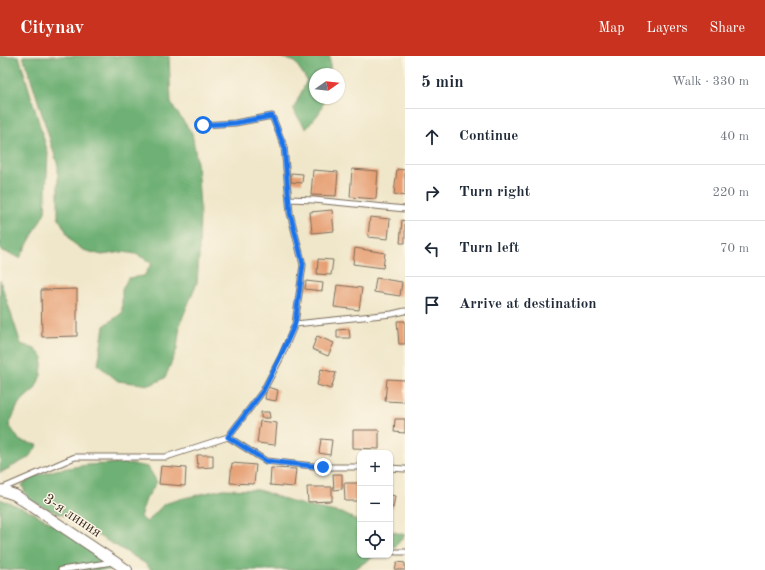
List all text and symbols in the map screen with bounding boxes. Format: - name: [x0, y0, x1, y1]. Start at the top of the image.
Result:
- text: Citynav: [20, 19, 84, 38]
- text: Map: [599, 21, 625, 35]
- text: Layers: [647, 21, 688, 35]
- text: Share: [710, 21, 745, 35]
- north arrow: [309, 68, 345, 104]
- text: 5 min: [421, 74, 464, 91]
- text: Walk · 330 m: [672, 75, 749, 88]
- route start: [194, 116, 212, 134]
- icon: ahead: [421, 126, 443, 148]
- text: Continue: [459, 129, 518, 144]
- text: 40 m: [720, 130, 749, 143]
- icon: right: [421, 182, 443, 204]
- text: Turn right: [459, 185, 530, 200]
- text: 220 m: [712, 186, 749, 199]
- icon: left: [421, 238, 443, 260]
- text: Turn left: [459, 241, 519, 256]
- text: 70 m: [720, 242, 749, 255]
- icon: arrive: [421, 294, 443, 316]
- text: Arrive at destination: [459, 297, 597, 312]
- map controls: [357, 450, 393, 558]
- button: +: [357, 450, 393, 486]
- route end: [314, 458, 332, 476]
- button: −: [357, 486, 393, 522]
- street label: 3-я линия: [41, 492, 104, 541]
- button: locate: [357, 522, 393, 558]

